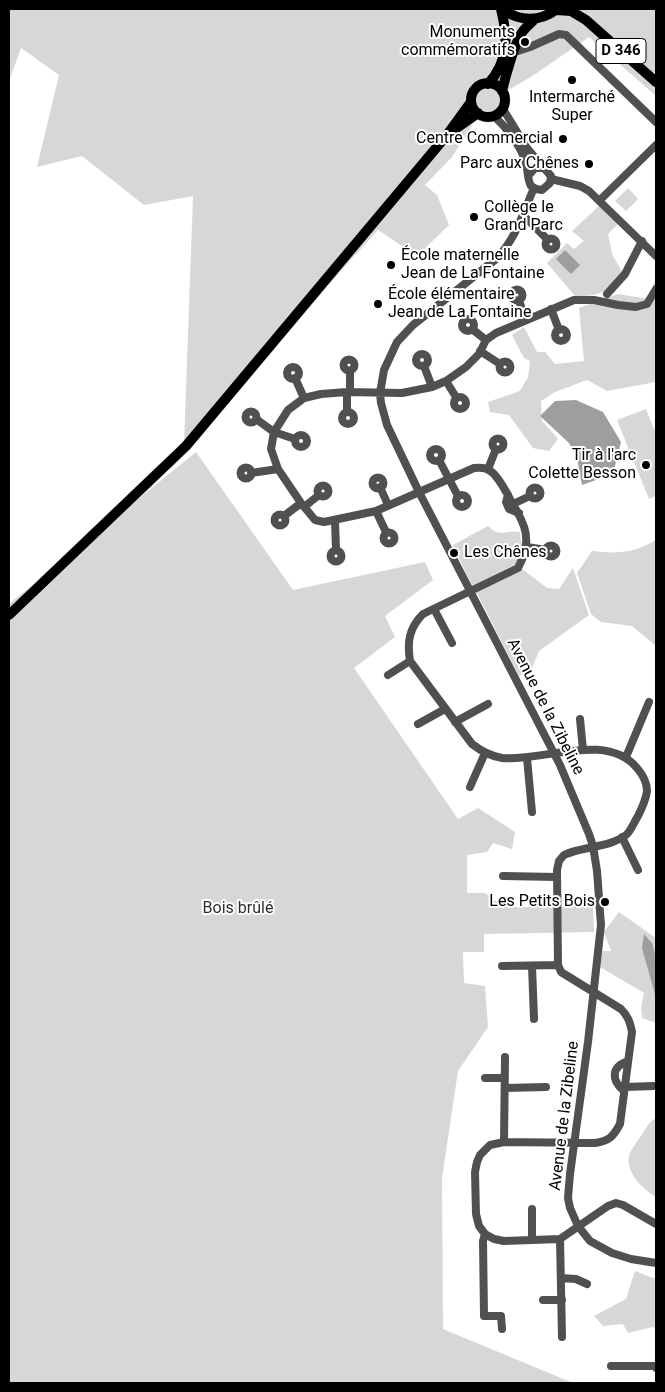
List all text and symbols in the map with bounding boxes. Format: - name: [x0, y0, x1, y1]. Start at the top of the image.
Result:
- place label: Monuments commémoratifs: [401, 23, 515, 61]
- marker: Monuments commémoratifs: [519, 36, 531, 48]
- road number: D 346: [596, 38, 646, 64]
- marker: Intermarché Super: [566, 74, 578, 86]
- place label: Intermarché Super: [529, 88, 615, 126]
- place label: Centre Commercial: [416, 129, 553, 149]
- marker: Centre Commercial: [557, 133, 569, 145]
- place label: Parc aux Chênes: [460, 154, 579, 174]
- marker: Parc aux Chênes: [583, 158, 595, 170]
- place label: Collège le Grand Parc: [484, 198, 563, 236]
- marker: Collège le Grand Parc: [468, 211, 480, 223]
- place label: École maternelle Jean de La Fontaine: [401, 246, 544, 284]
- marker: École maternelle Jean de La Fontaine: [385, 259, 397, 271]
- place label: École élémentaire Jean de La Fontaine: [388, 285, 531, 323]
- marker: École élémentaire Jean de La Fontaine: [372, 298, 384, 310]
- place label: Tir à l'arc Colette Besson: [528, 446, 636, 484]
- marker: Tir à l'arc Colette Besson: [640, 459, 652, 471]
- place label: Les Chênes: [464, 543, 547, 563]
- marker: Les Chênes: [448, 547, 460, 559]
- street label: Avenue de la Zibeline: [502, 636, 588, 778]
- place label: Les Petits Bois: [489, 892, 595, 912]
- marker: Les Petits Bois: [599, 896, 611, 908]
- park label: Bois brûlé: [203, 899, 273, 919]
- street label: Avenue de la Zibeline: [546, 1040, 584, 1192]

